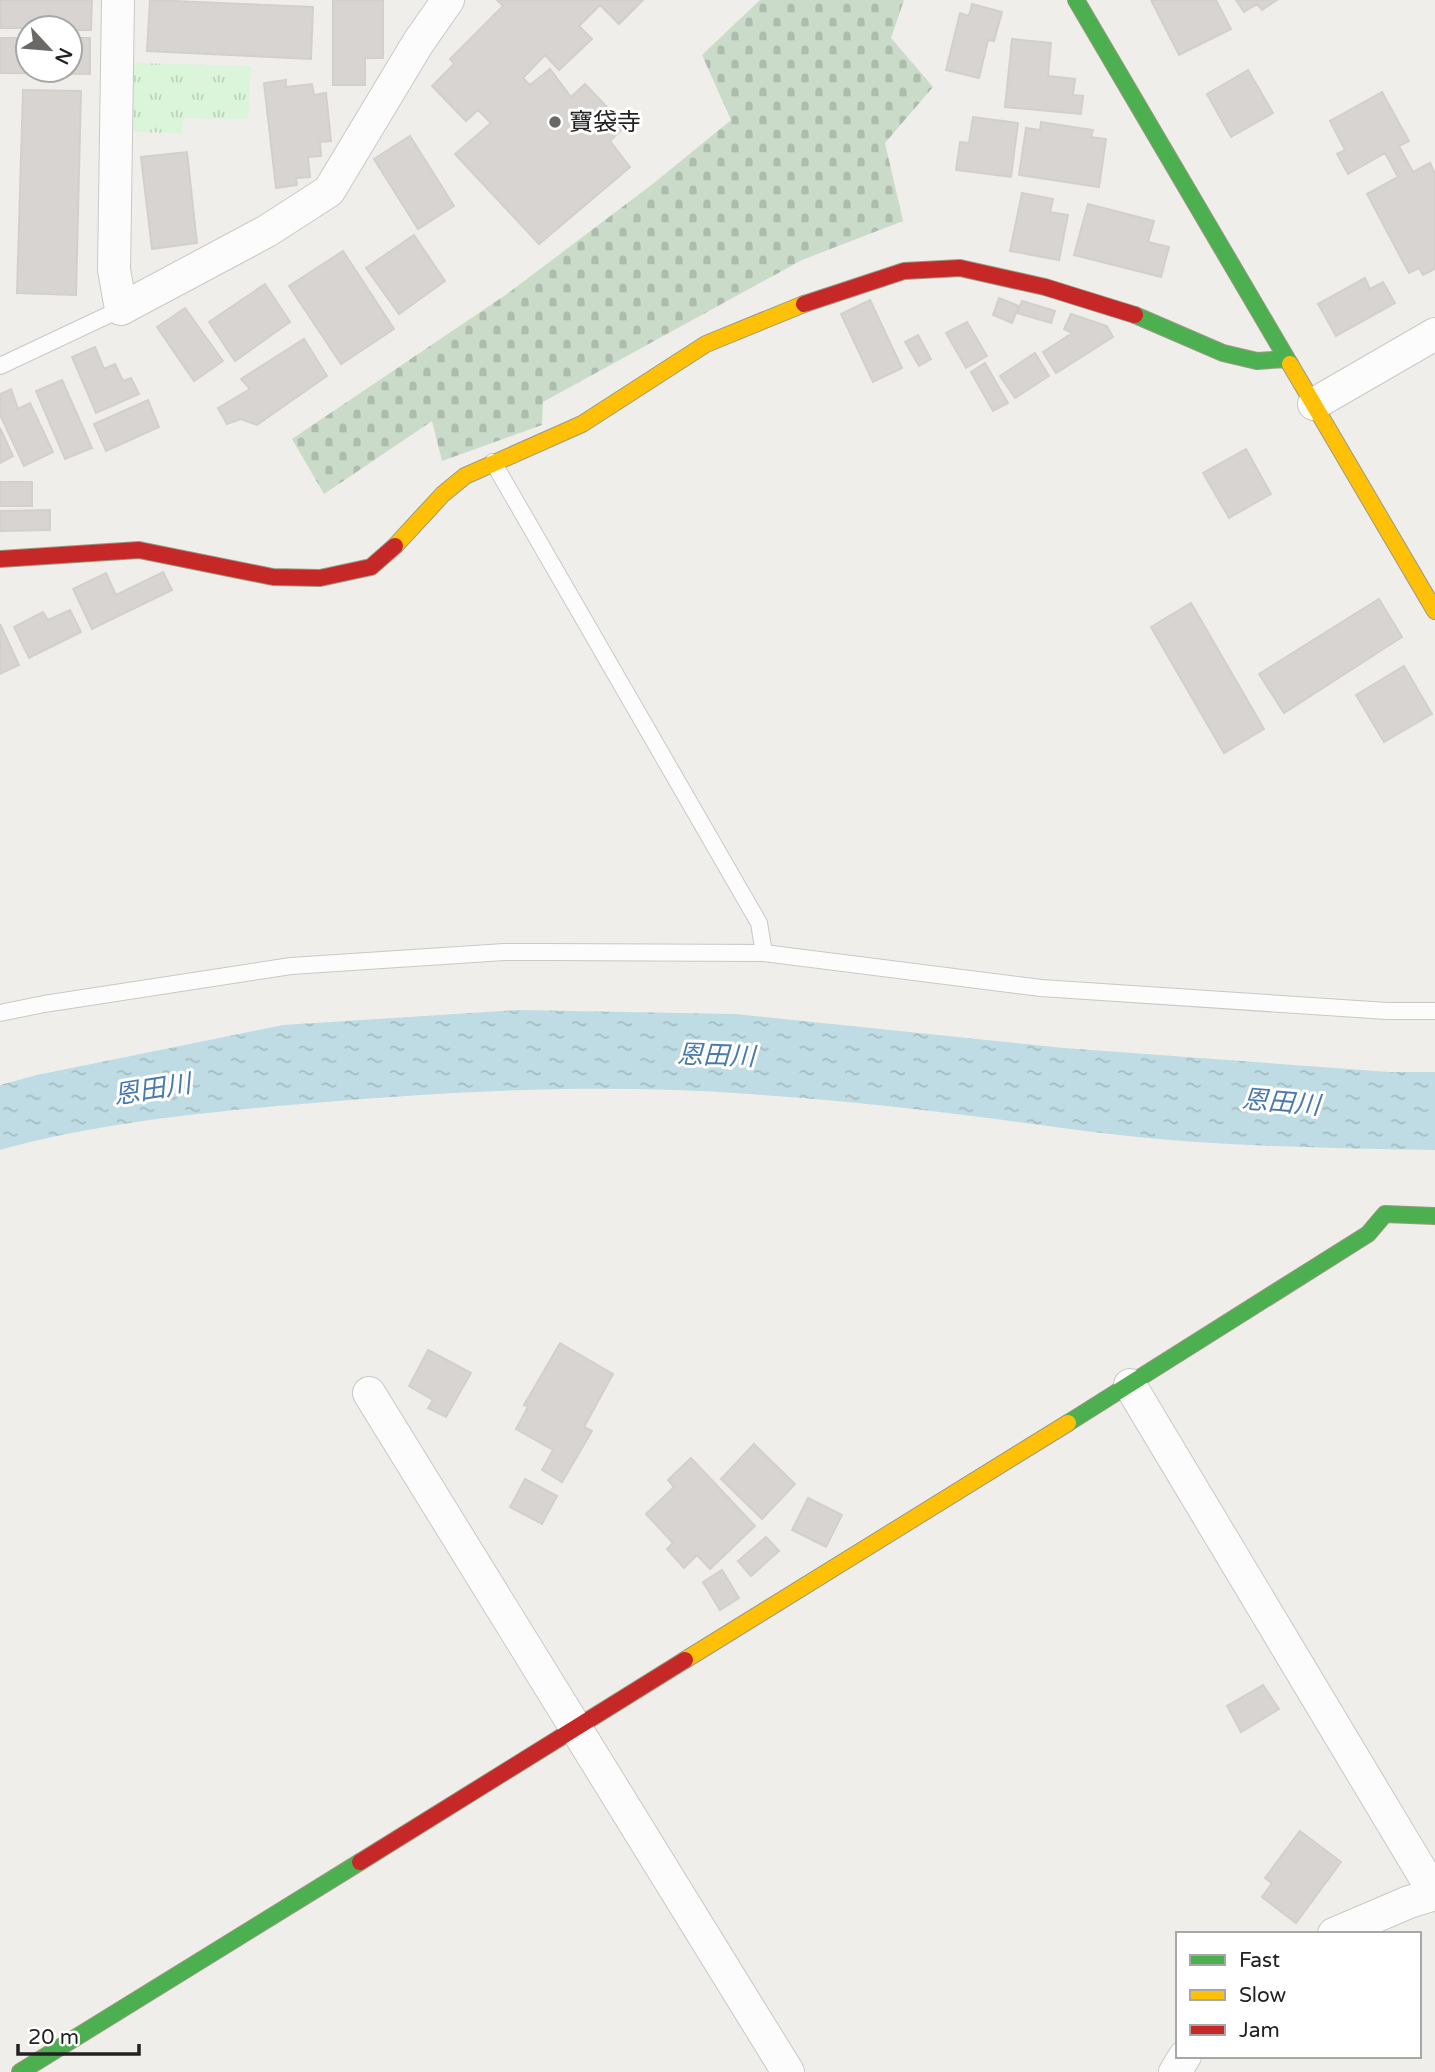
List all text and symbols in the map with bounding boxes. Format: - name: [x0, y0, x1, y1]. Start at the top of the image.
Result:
- north arrow: [14, 14, 84, 84]
- text: N: [50, 44, 77, 68]
- place label: 寶袋寺: [569, 108, 641, 137]
- marker: 寶袋寺: [547, 114, 563, 130]
- water label: 恩田川: [676, 1039, 758, 1072]
- water label: 恩田川: [111, 1068, 196, 1111]
- water label: 恩田川: [1241, 1084, 1324, 1122]
- legend: [1176, 1932, 1421, 2058]
- text: Fast: [1239, 1948, 1280, 1973]
- text: Slow: [1239, 1983, 1287, 2008]
- scale bar: [18, 2012, 138, 2056]
- text: Jam: [1239, 2018, 1280, 2043]
- text: 20 m: [28, 2025, 79, 2050]

